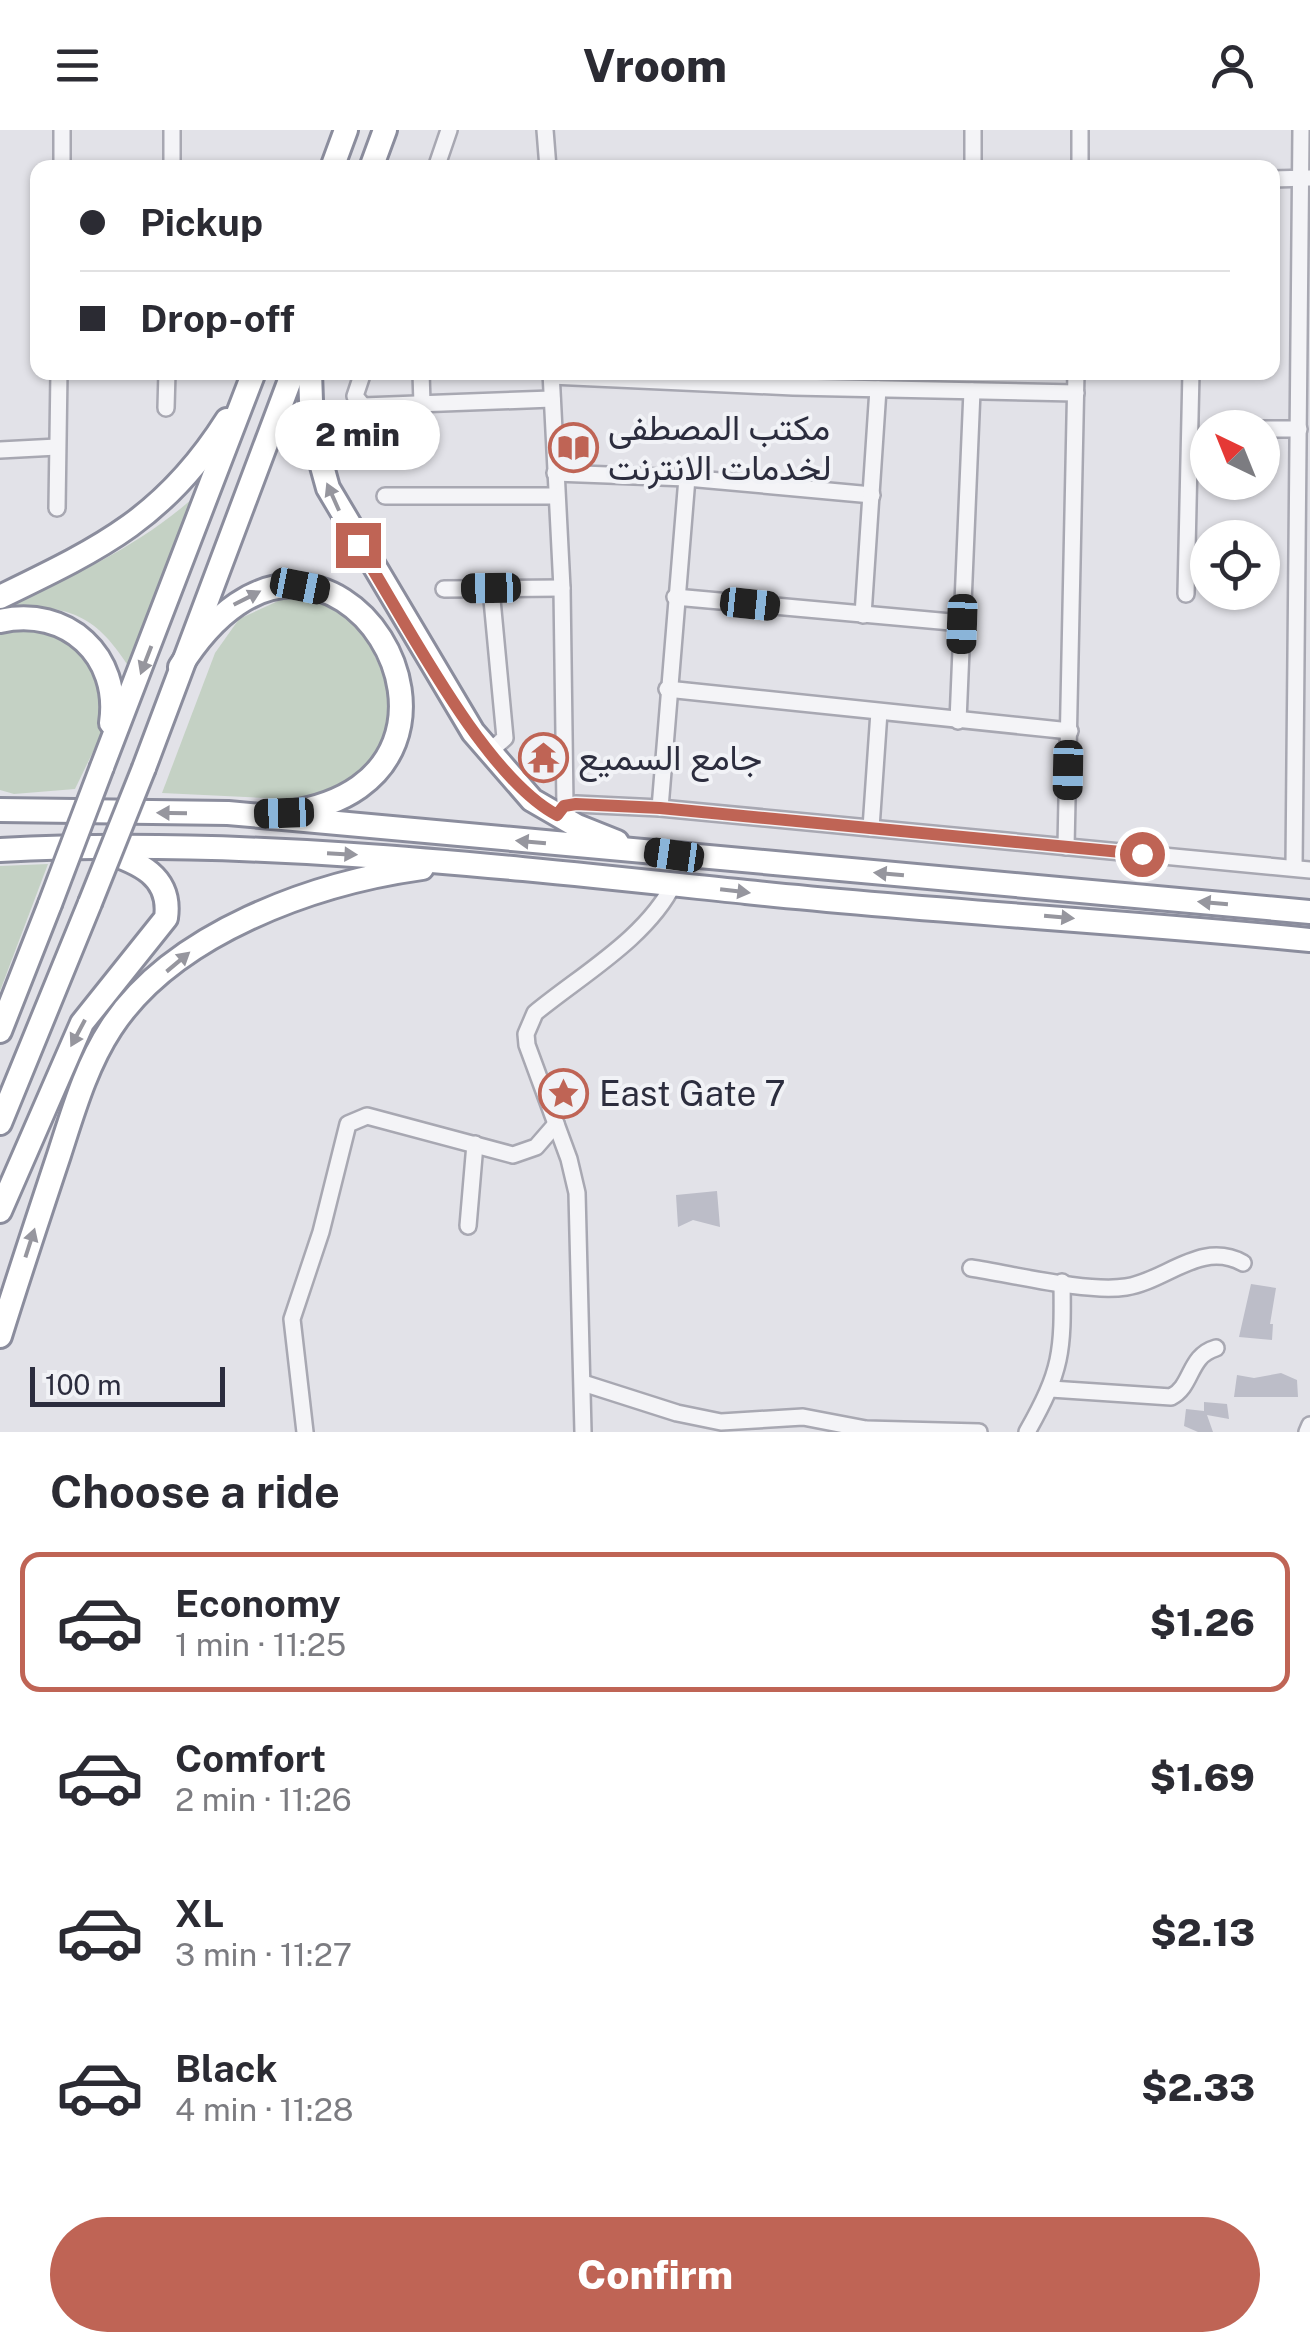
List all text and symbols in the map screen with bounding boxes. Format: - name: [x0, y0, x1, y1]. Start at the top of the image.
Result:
- icon: menu: [50, 38, 105, 93]
- icon: person: [1205, 38, 1260, 93]
- text: Vroom: [583, 39, 727, 92]
- text: Pickup: [140, 200, 263, 245]
- text: Drop-off: [140, 296, 295, 341]
- callout: 2 min: [276, 400, 440, 470]
- place label: مكتب المصطفى لخدمات الانترنت: [608, 407, 832, 490]
- north arrow: [1190, 410, 1280, 500]
- map controls: [1190, 410, 1280, 610]
- text: 2 min: [315, 416, 400, 453]
- library icon: مكتب المصطفى لخدمات الانترنت: [547, 421, 599, 473]
- one-way arrow: [324, 482, 341, 511]
- button: locate: [1190, 520, 1280, 610]
- route end: [336, 523, 381, 568]
- car: [268, 566, 332, 606]
- car: [461, 572, 521, 604]
- car: [719, 586, 781, 622]
- one-way arrow: [232, 590, 261, 607]
- car: [946, 593, 978, 655]
- one-way arrow: [138, 646, 153, 676]
- temple icon: جامع السميع: [517, 731, 569, 783]
- place label: جامع السميع: [578, 737, 762, 782]
- car: [1052, 740, 1084, 800]
- car: [253, 797, 315, 829]
- one-way arrow: [155, 804, 187, 820]
- route start: [1120, 832, 1165, 877]
- one-way arrow: [514, 833, 546, 849]
- car: [642, 836, 706, 874]
- one-way arrow: [327, 846, 359, 862]
- one-way arrow: [873, 866, 905, 882]
- one-way arrow: [720, 883, 752, 899]
- one-way arrow: [1196, 894, 1228, 910]
- one-way arrow: [1044, 909, 1076, 925]
- one-way arrow: [166, 952, 191, 973]
- one-way arrow: [69, 1019, 87, 1047]
- place icon: East Gate 7: [538, 1067, 590, 1119]
- place label: East Gate 7: [599, 1073, 786, 1114]
- one-way arrow: [23, 1228, 38, 1258]
- scale bar: [30, 1362, 225, 1406]
- text: 100 m: [45, 1368, 122, 1401]
- text: Choose a ride: [50, 1465, 340, 1518]
- icon: car: [55, 1577, 145, 1667]
- text: Economy: [175, 1581, 341, 1626]
- text: $1.26: [1150, 1600, 1255, 1645]
- text: 1 min · 11:25: [175, 1626, 346, 1663]
- icon: car: [55, 1732, 145, 1822]
- text: Comfort: [175, 1736, 326, 1781]
- text: $1.69: [1150, 1755, 1255, 1800]
- text: 2 min · 11:26: [175, 1781, 352, 1818]
- icon: car: [55, 1887, 145, 1977]
- text: XL: [175, 1891, 224, 1936]
- text: $2.13: [1150, 1910, 1255, 1955]
- text: 3 min · 11:27: [175, 1936, 352, 1973]
- icon: car: [55, 2042, 145, 2132]
- text: Black: [175, 2046, 278, 2091]
- text: $2.33: [1141, 2065, 1255, 2110]
- text: 4 min · 11:28: [175, 2091, 354, 2128]
- button: Confirm: [50, 2217, 1260, 2332]

